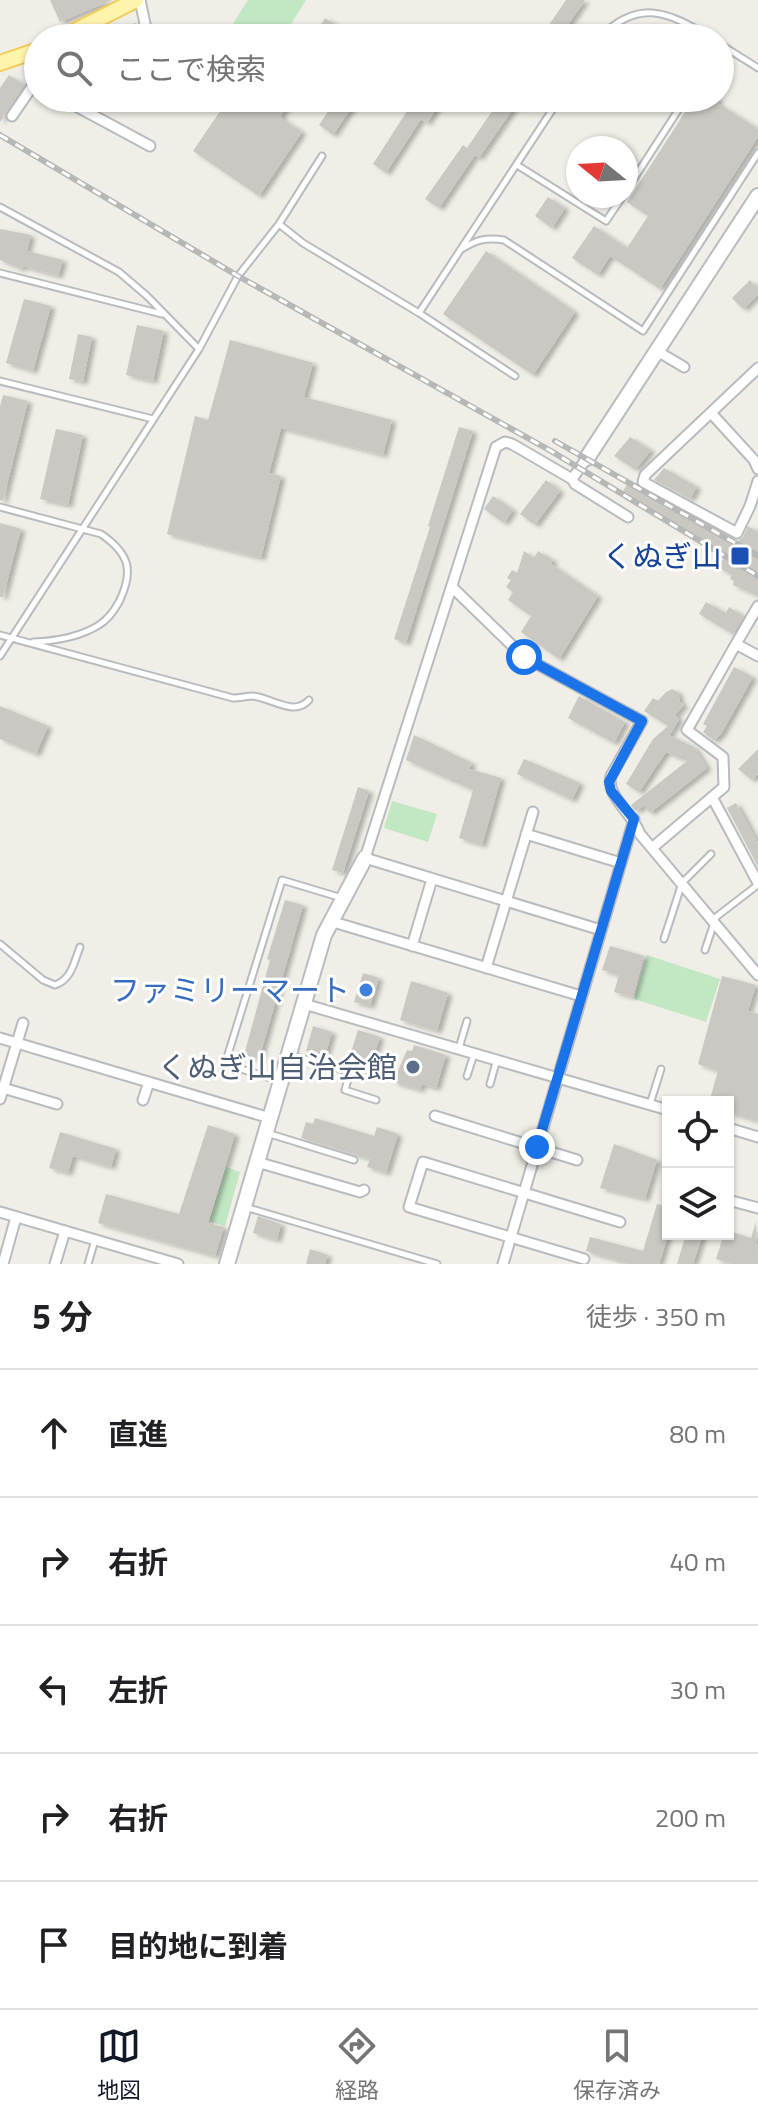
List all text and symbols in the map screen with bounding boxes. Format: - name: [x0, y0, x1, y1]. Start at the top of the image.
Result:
- search box: [24, 24, 734, 112]
- icon: search: [52, 46, 96, 90]
- text: ここで検索: [116, 46, 266, 92]
- north arrow: [566, 136, 638, 208]
- place label: くぬぎ山: [603, 533, 722, 579]
- marker: くぬぎ山: [729, 545, 751, 567]
- route start: [506, 639, 542, 675]
- place label: ファミリーマート: [110, 967, 350, 1013]
- marker: ファミリーマート: [357, 981, 375, 999]
- place label: くぬぎ山自治会館: [158, 1044, 397, 1090]
- marker: くぬぎ山自治会館: [404, 1058, 422, 1076]
- map controls: [662, 1096, 734, 1240]
- button: locate: [662, 1096, 734, 1168]
- route end: [519, 1129, 555, 1165]
- button: layers: [662, 1168, 734, 1240]
- text: 5 分: [32, 1290, 93, 1342]
- text: 徒歩 · 350 m: [586, 1297, 726, 1336]
- icon: ahead: [32, 1411, 76, 1455]
- text: 直進: [108, 1411, 168, 1457]
- text: 80 m: [669, 1414, 726, 1453]
- icon: right: [32, 1539, 76, 1583]
- text: 右折: [108, 1539, 168, 1585]
- text: 40 m: [669, 1542, 726, 1581]
- icon: left: [32, 1667, 76, 1711]
- text: 左折: [108, 1667, 168, 1713]
- text: 30 m: [669, 1670, 726, 1709]
- icon: right: [32, 1795, 76, 1839]
- text: 右折: [108, 1795, 168, 1841]
- text: 200 m: [655, 1798, 726, 1837]
- icon: arrive: [32, 1923, 76, 1967]
- text: 目的地に到着: [108, 1923, 288, 1969]
- tab: 地図: [97, 2024, 141, 2107]
- tab: 経路: [335, 2024, 379, 2107]
- tab: 保存済み: [573, 2024, 661, 2107]

